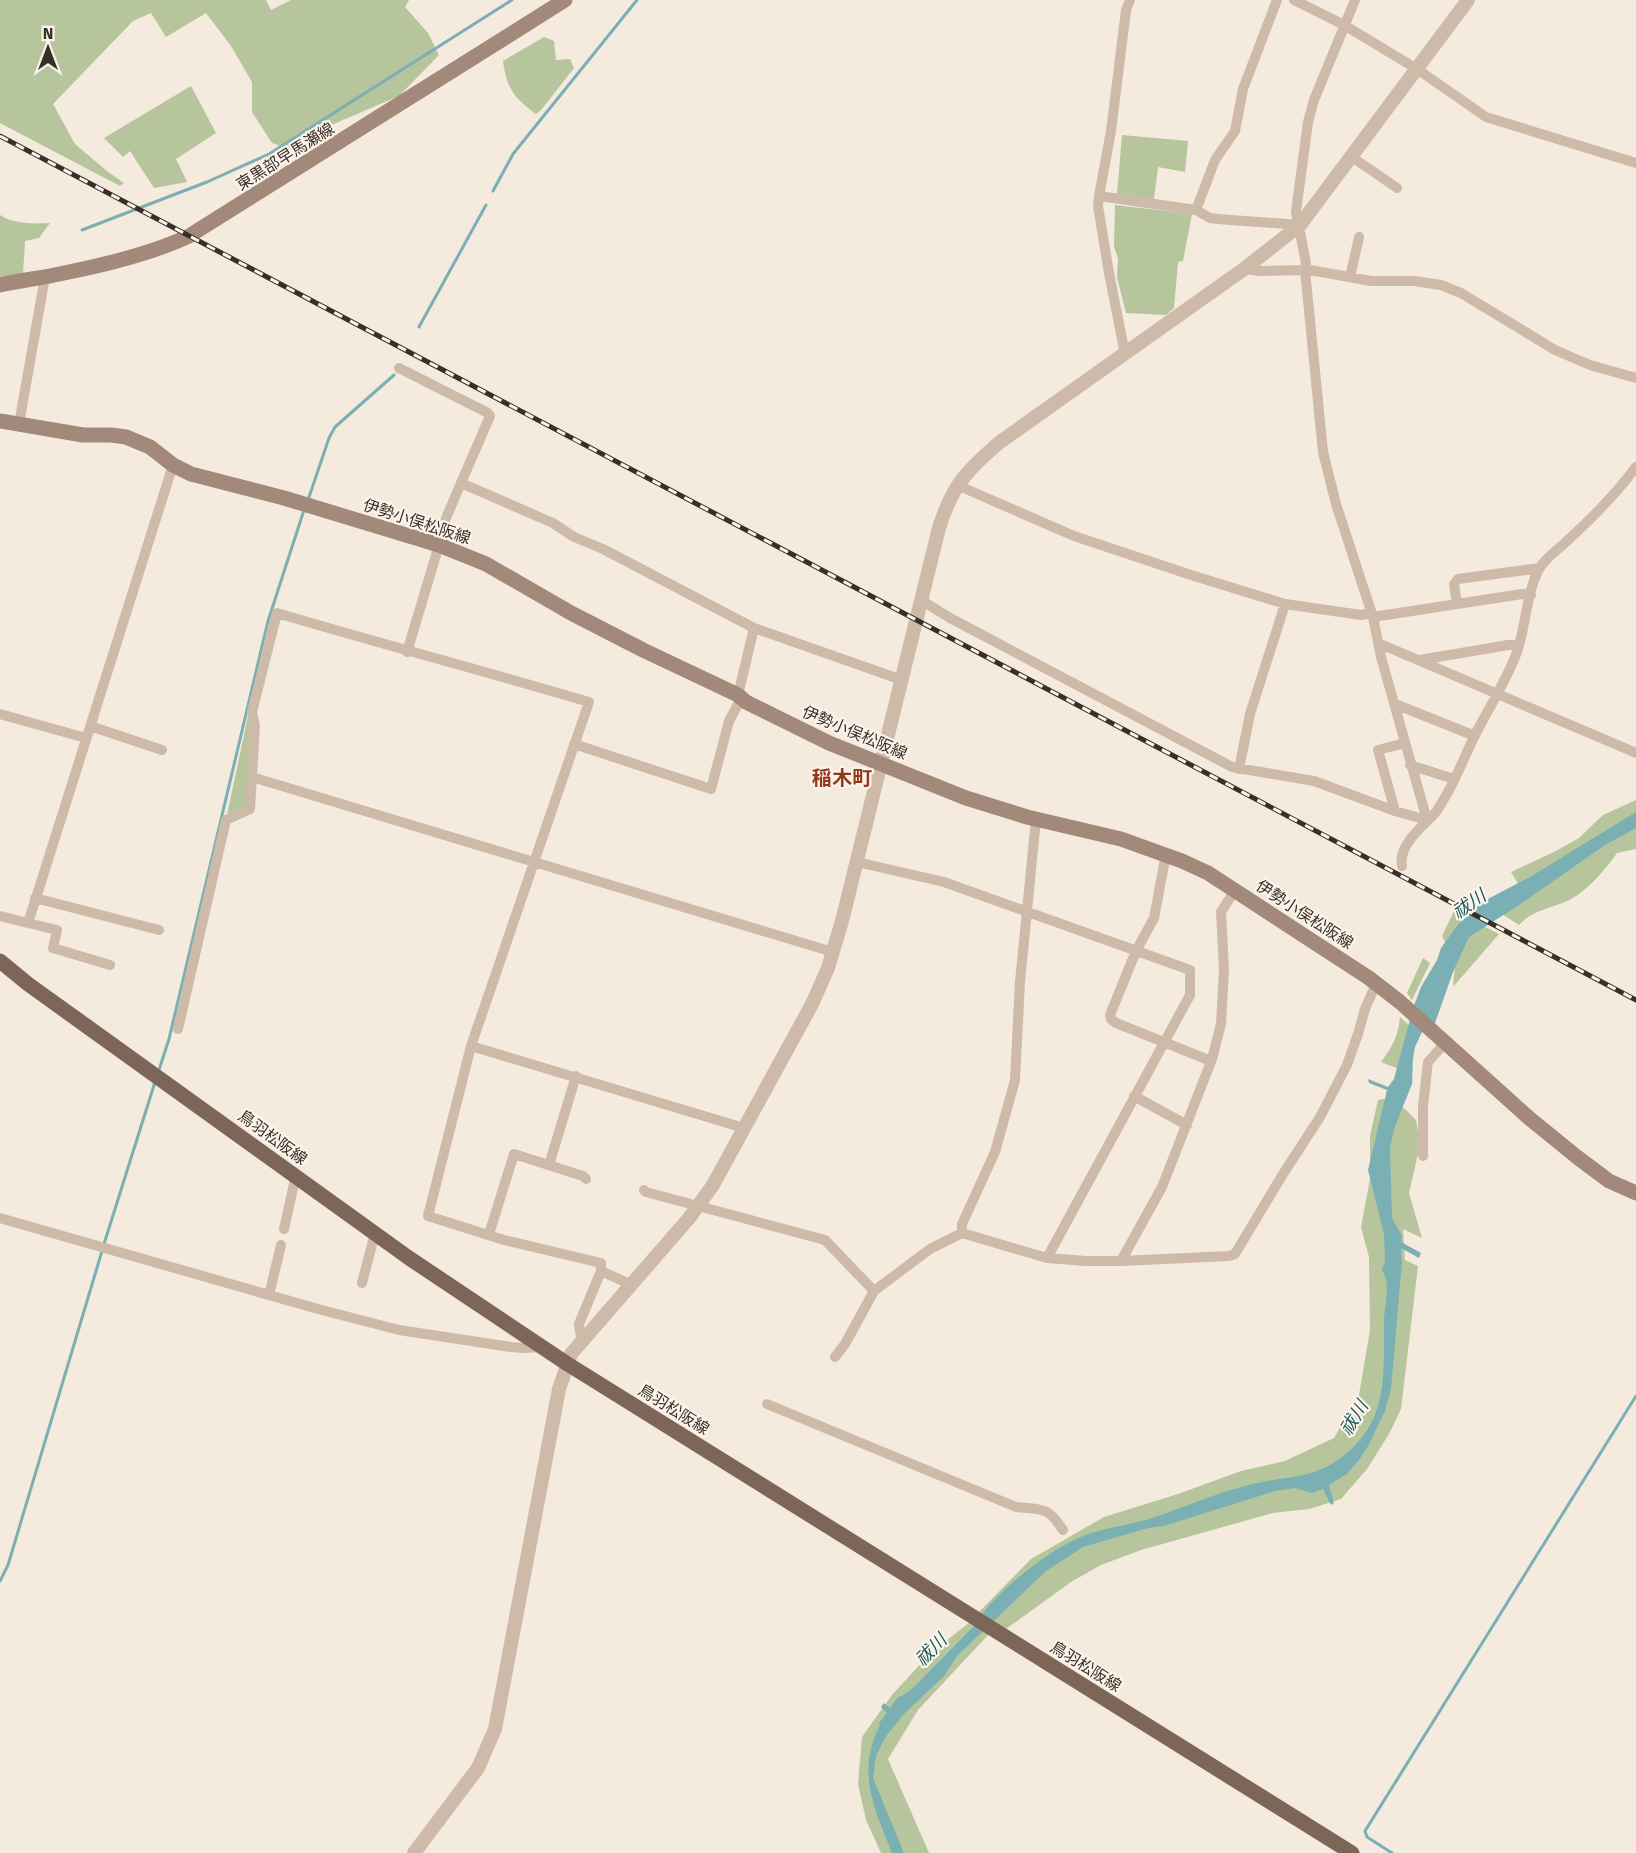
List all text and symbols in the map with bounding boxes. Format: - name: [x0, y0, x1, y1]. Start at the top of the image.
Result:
- north arrow: [18, 18, 78, 78]
- text: N: [43, 24, 53, 43]
- street label: 東黒部早馬瀬線: [233, 119, 338, 194]
- street label: 伊勢小俣松阪線: [361, 495, 473, 548]
- street label: 伊勢小俣松阪線: [800, 702, 910, 763]
- district label: 稲木町: [812, 766, 872, 790]
- street label: 伊勢小俣松阪線: [1253, 876, 1357, 953]
- water label: 祓川: [1448, 884, 1492, 923]
- street label: 鳥羽松阪線: [235, 1106, 311, 1169]
- street label: 鳥羽松阪線: [635, 1380, 713, 1439]
- water label: 祓川: [1335, 1395, 1374, 1439]
- water label: 祓川: [911, 1628, 953, 1671]
- street label: 鳥羽松阪線: [1047, 1637, 1125, 1696]

